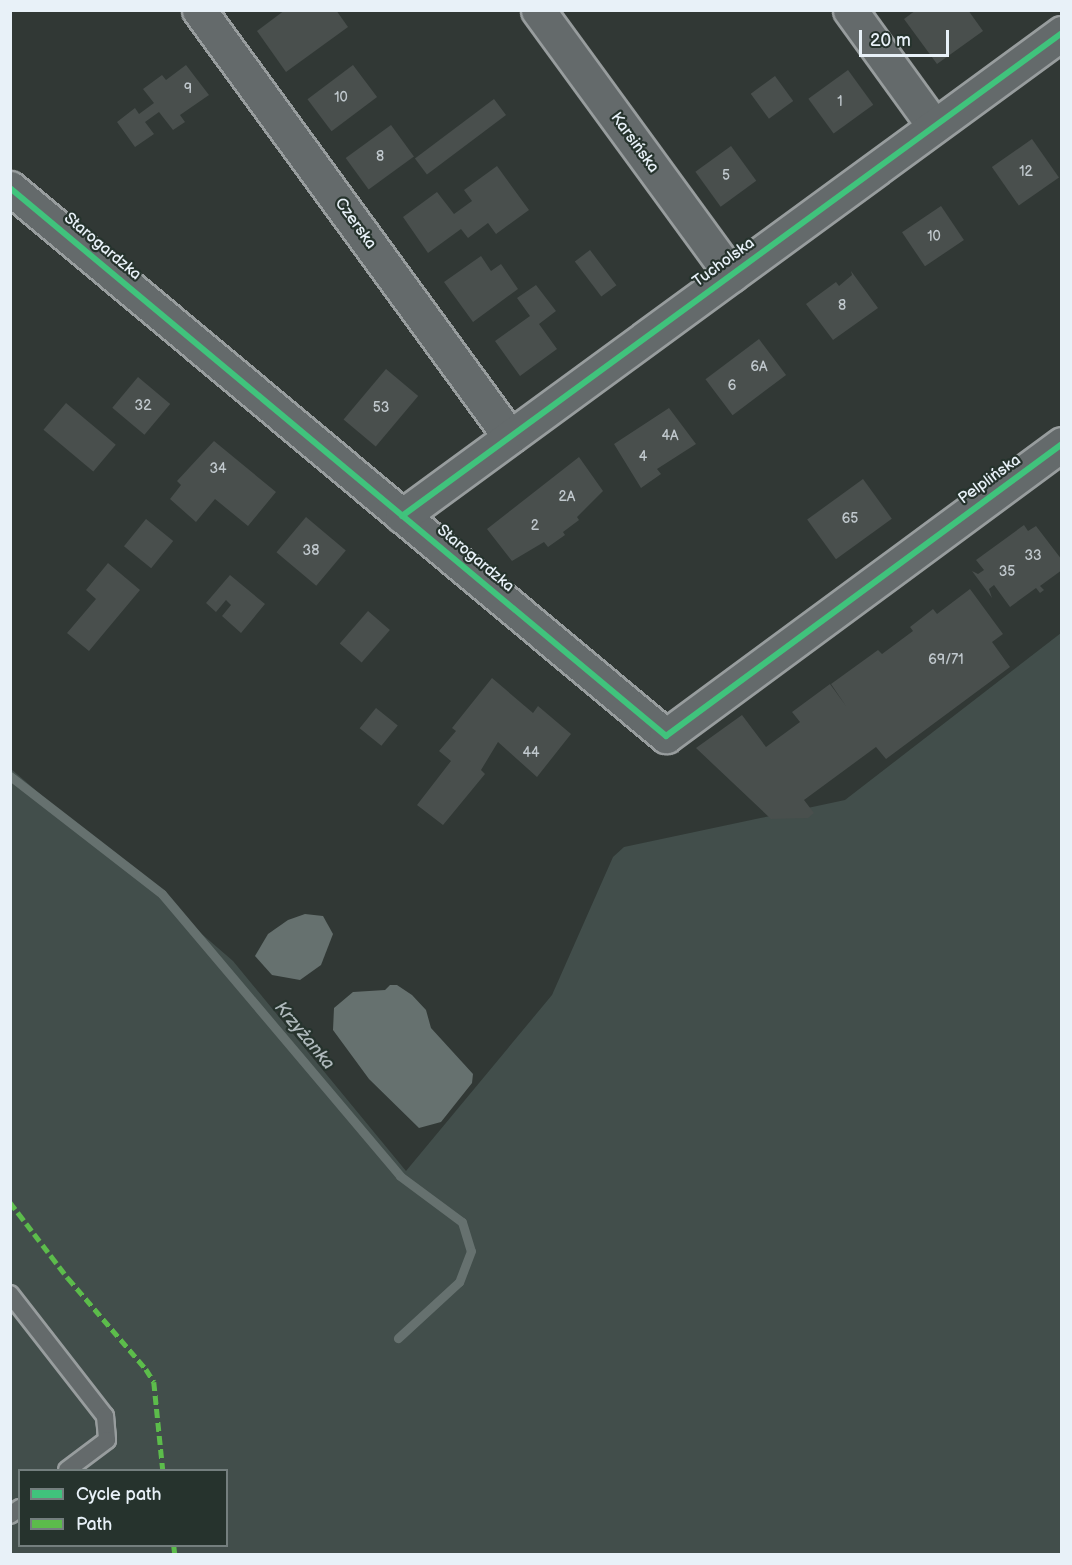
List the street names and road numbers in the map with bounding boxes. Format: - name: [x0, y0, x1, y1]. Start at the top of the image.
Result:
- street label: Karsińska: [606, 109, 662, 177]
- street label: Czerska: [330, 195, 380, 253]
- street label: Starogardzka: [59, 209, 145, 285]
- street label: Tucholska: [689, 234, 759, 292]
- street label: Pelplińska: [955, 451, 1025, 509]
- street label: Starogardzka: [432, 521, 518, 597]

